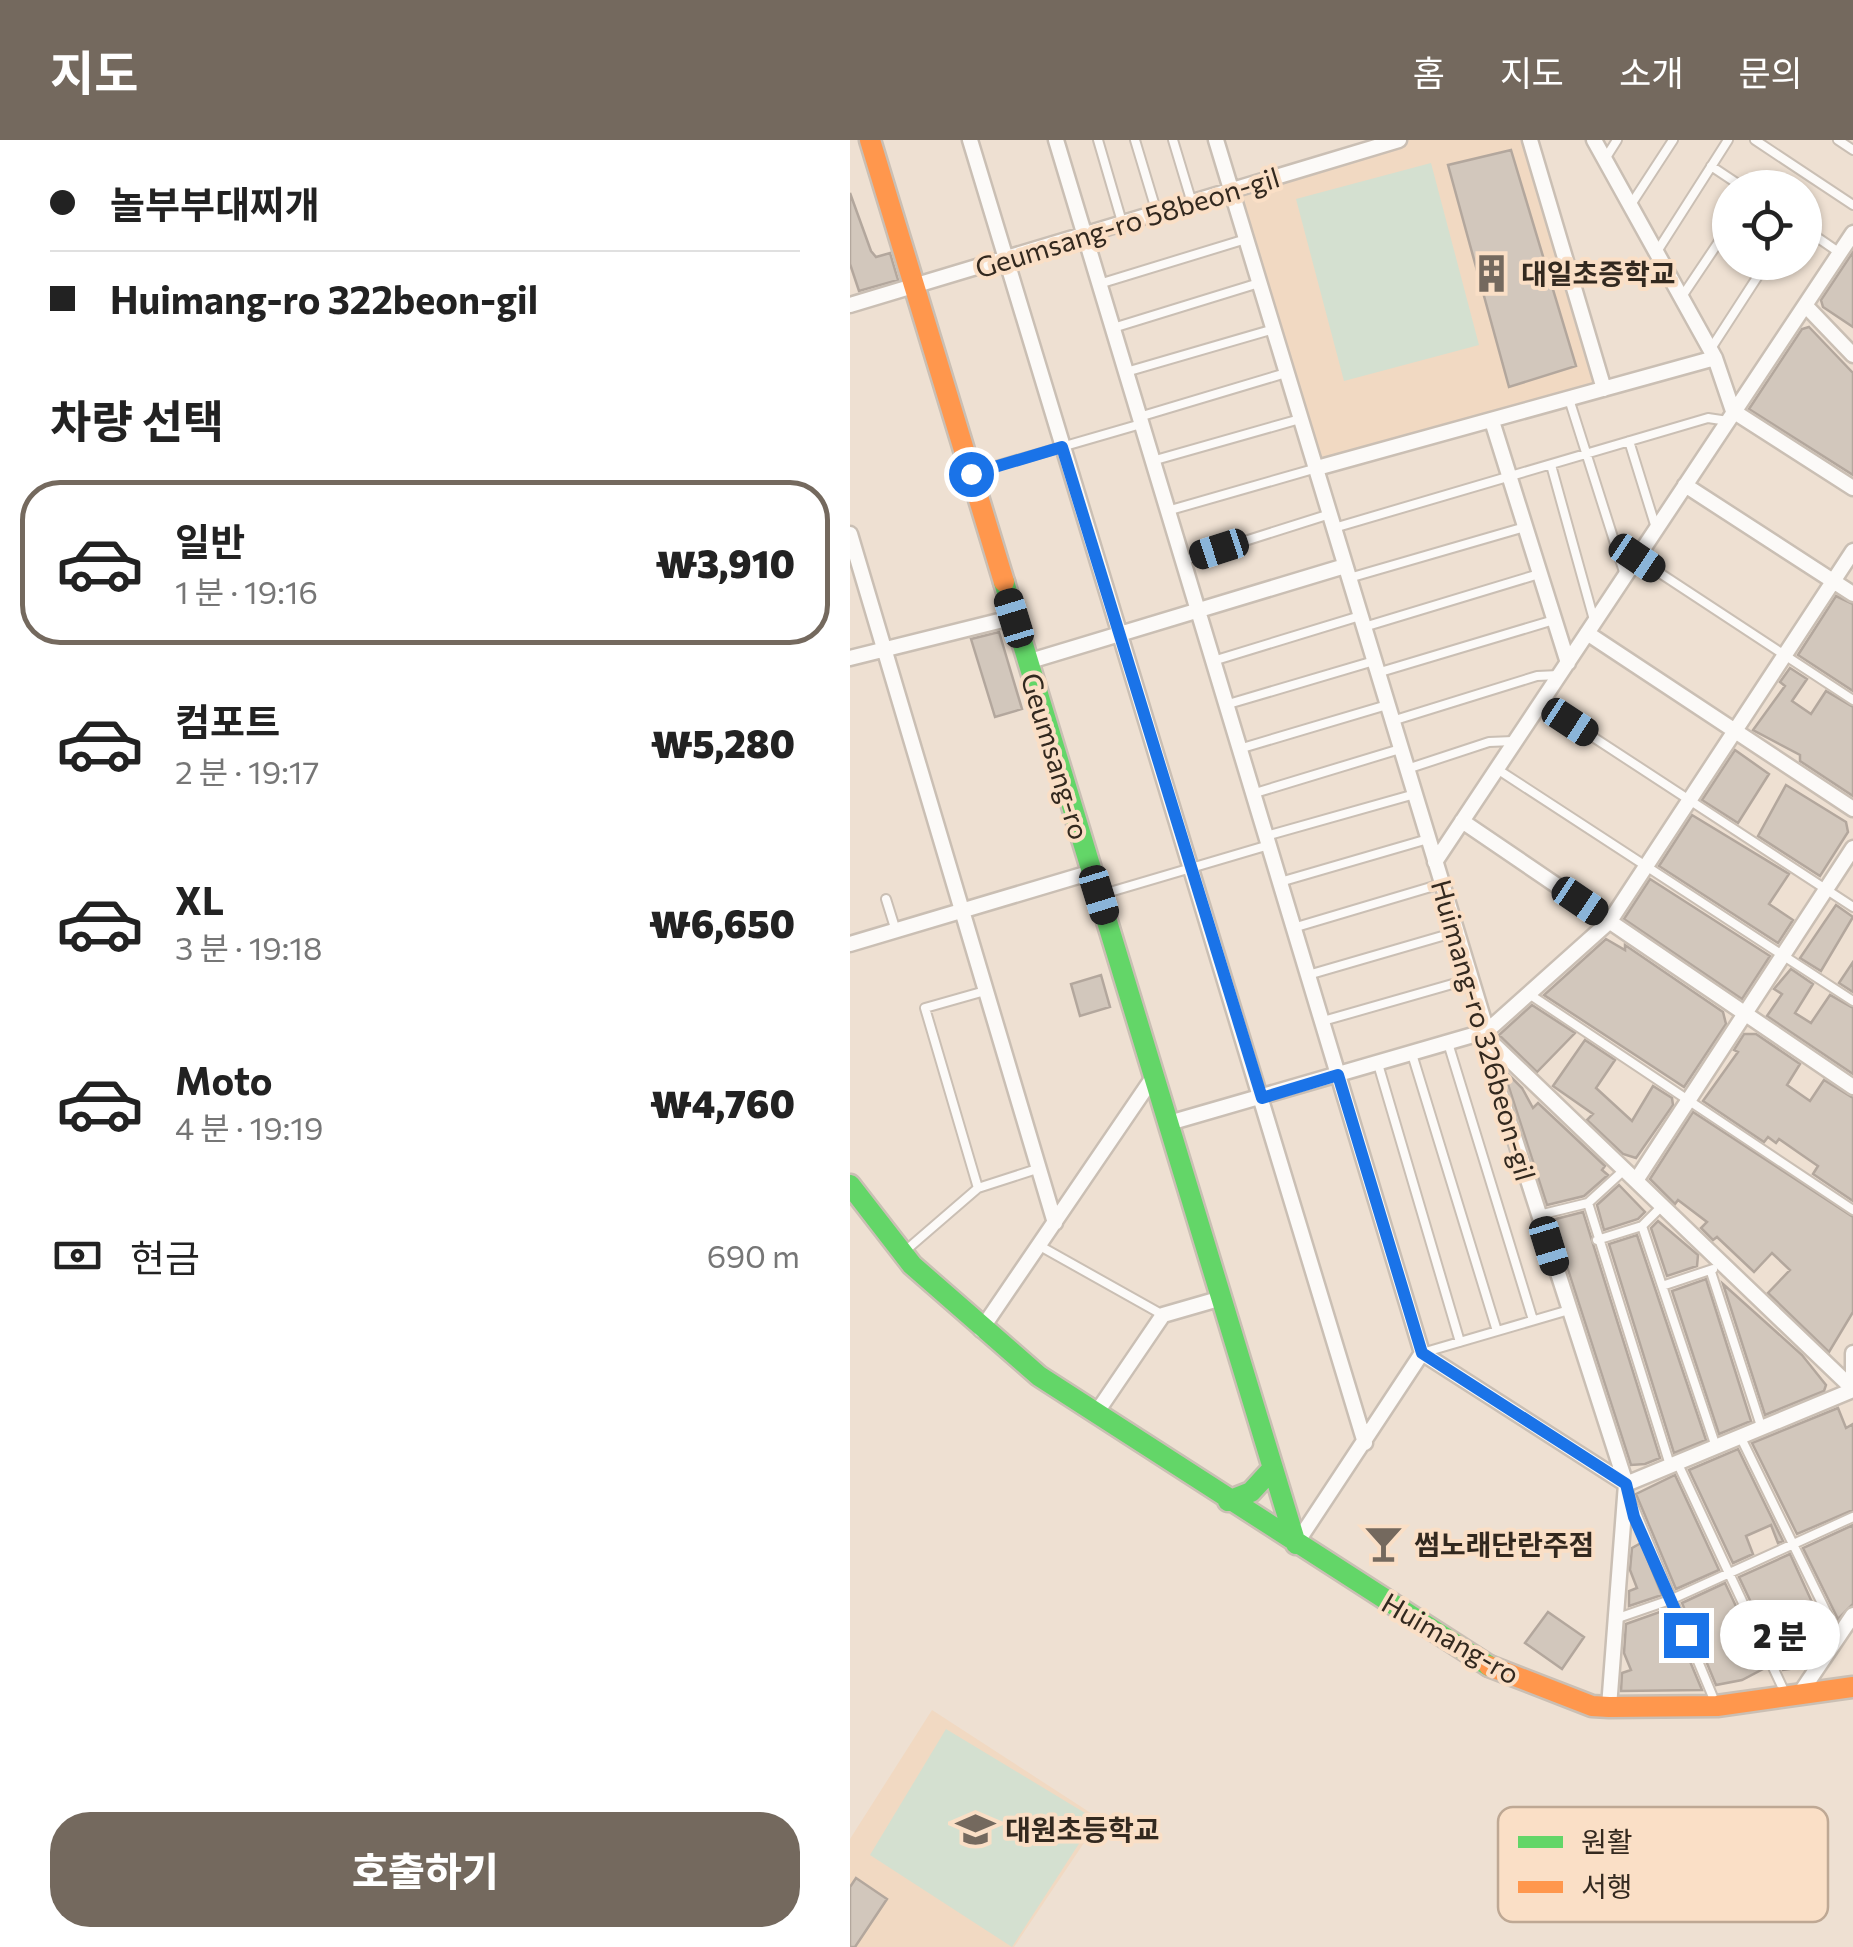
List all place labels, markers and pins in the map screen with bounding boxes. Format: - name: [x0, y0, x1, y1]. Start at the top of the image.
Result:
- building icon: 대일초증학교: [1470, 252, 1512, 294]
- place label: 대일초증학교: [1521, 256, 1676, 290]
- bar icon: 썸노래단란주점: [1363, 1523, 1405, 1565]
- place label: 썸노래단란주점: [1414, 1527, 1594, 1561]
- school or university icon: 대원초등학교: [954, 1808, 996, 1850]
- place label: 대원초등학교: [1005, 1812, 1160, 1846]

